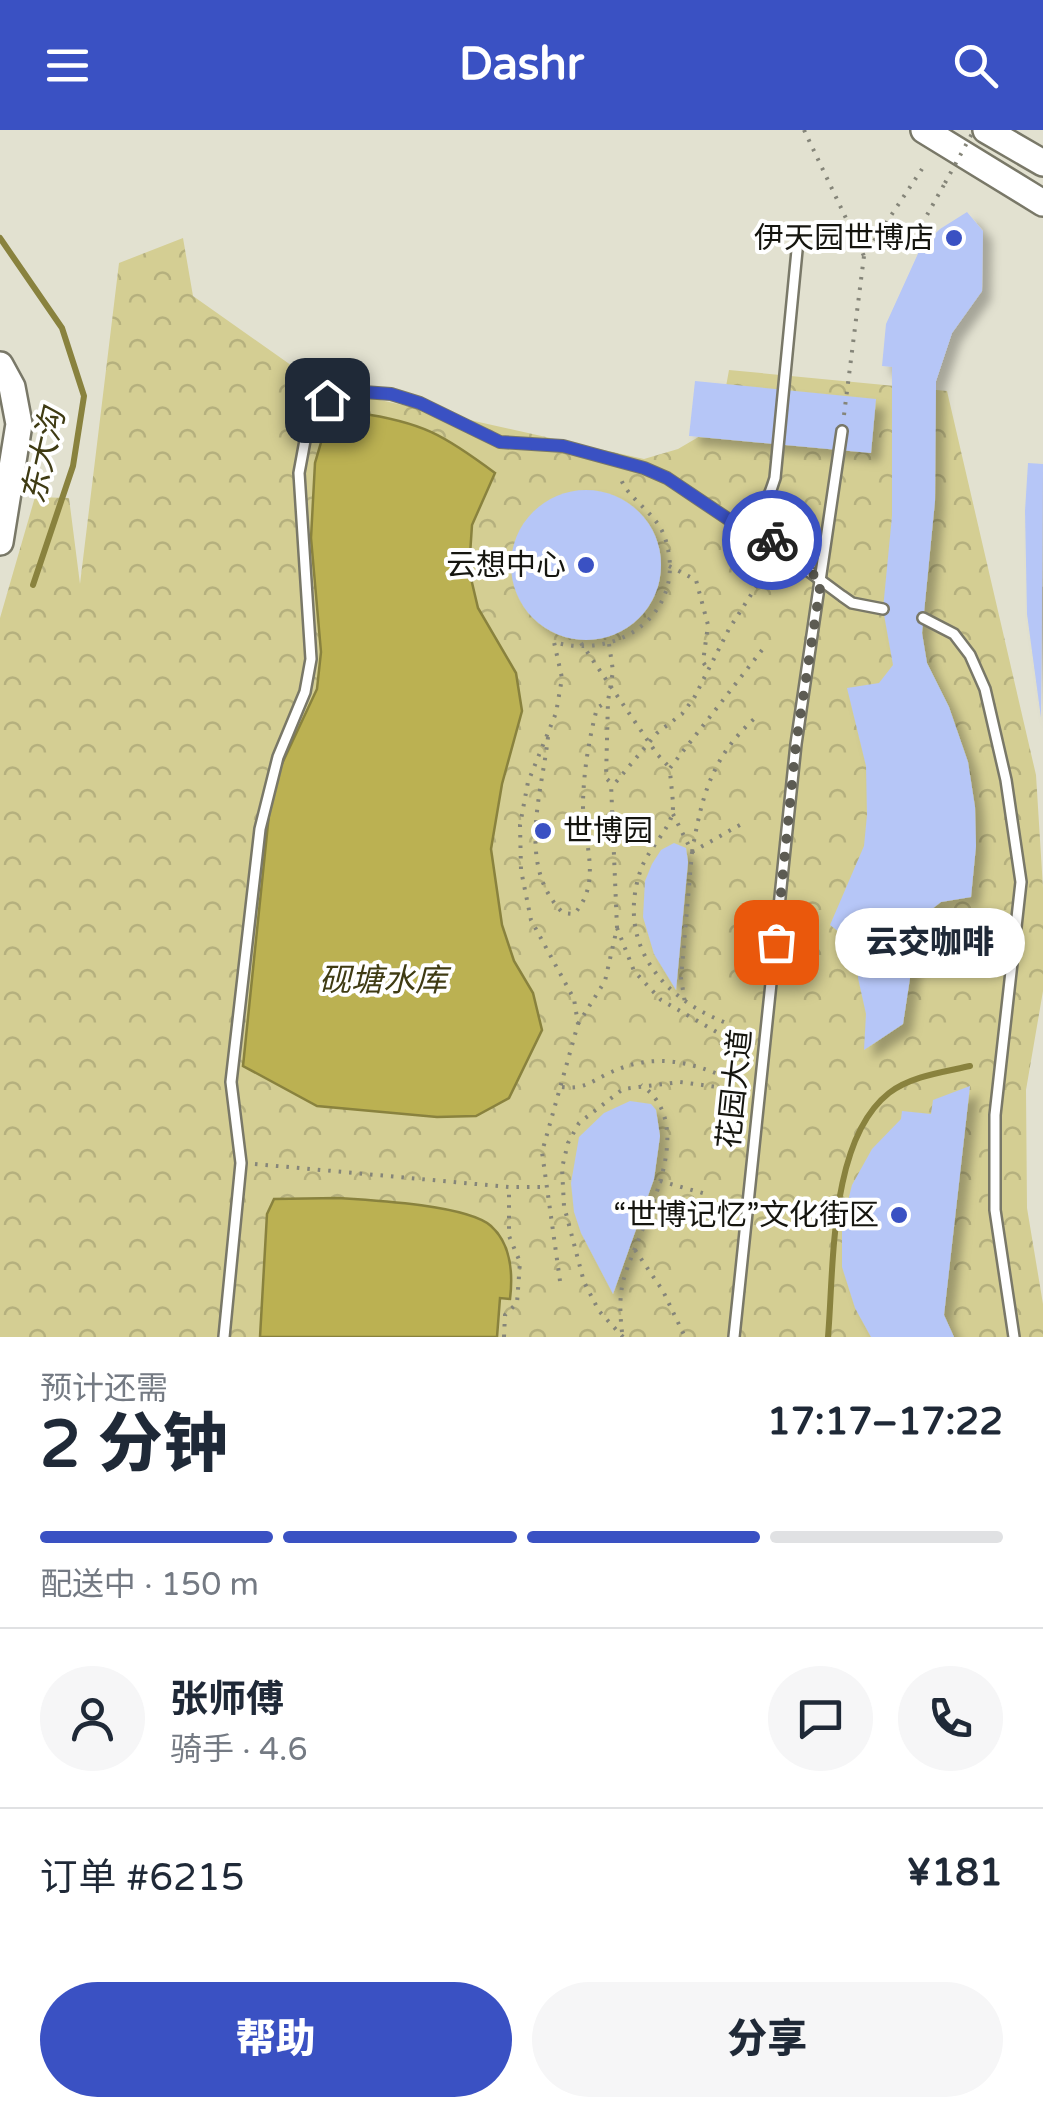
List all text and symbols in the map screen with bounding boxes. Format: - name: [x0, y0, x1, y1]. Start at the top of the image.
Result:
- icon: menu: [40, 38, 95, 93]
- text: Dashr: [459, 38, 584, 92]
- icon: search: [948, 38, 1003, 93]
- place label: 伊天园世博店: [754, 220, 934, 257]
- marker: 伊天园世博店: [943, 227, 965, 249]
- pin: [285, 358, 370, 443]
- icon: home: [300, 373, 355, 428]
- water label: 东大沟: [15, 402, 74, 507]
- courier: [722, 490, 822, 590]
- icon: bike: [745, 513, 800, 568]
- place label: 云想中心: [446, 547, 566, 584]
- marker: 云想中心: [575, 554, 597, 576]
- place label: 世博园: [563, 813, 653, 850]
- marker: 世博园: [532, 820, 554, 842]
- pin: [734, 900, 819, 985]
- callout: 云交咖啡: [836, 907, 1026, 977]
- icon: bag: [749, 915, 804, 970]
- text: 云交咖啡: [866, 924, 994, 962]
- water label: 砚塘水库: [319, 962, 452, 1000]
- street label: 花园大道: [710, 1027, 760, 1151]
- place label: “世博记忆”文化街区: [613, 1197, 879, 1234]
- marker: “世博记忆”文化街区: [888, 1204, 910, 1226]
- text: 预计还需: [40, 1370, 168, 1408]
- text: 17:17–17:22: [767, 1399, 1003, 1445]
- text: 2 分钟: [40, 1406, 228, 1485]
- text: 配送中 · 150 m: [40, 1566, 259, 1604]
- button: person: [40, 1666, 145, 1771]
- button: chat: [768, 1666, 873, 1771]
- button: phone: [898, 1666, 1003, 1771]
- text: 张师傅: [170, 1677, 284, 1723]
- text: 骑手 · 4.6: [170, 1731, 307, 1769]
- text: ¥181: [906, 1850, 1003, 1896]
- text: 订单 #6215: [40, 1855, 245, 1901]
- button: 帮助: [40, 1982, 512, 2097]
- button: 分享: [532, 1982, 1003, 2097]

